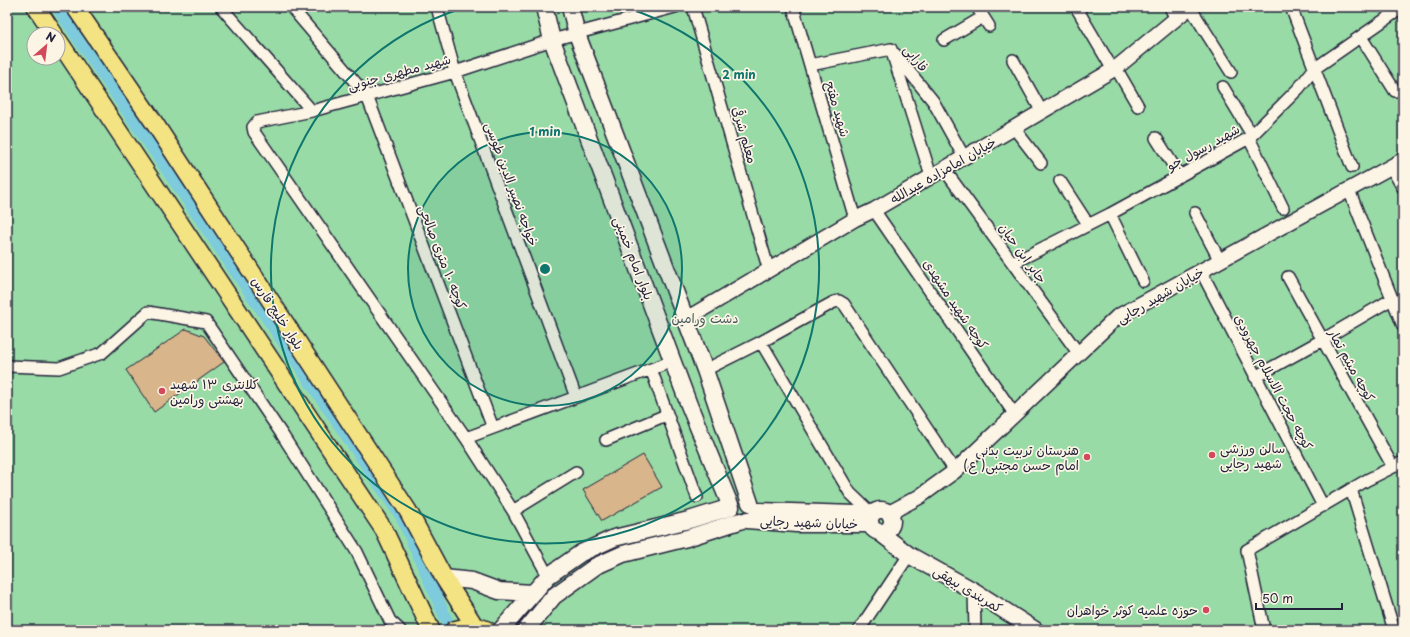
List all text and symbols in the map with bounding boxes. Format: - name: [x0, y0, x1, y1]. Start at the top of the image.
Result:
- north arrow: [26, 26, 66, 66]
- text: N: [43, 27, 59, 46]
- street label: فارابی: [899, 40, 933, 76]
- street label: شهید مطهری جنوبی: [345, 49, 453, 95]
- text: 2 min: [722, 65, 756, 83]
- street label: شهید مفتح: [820, 79, 856, 139]
- street label: معلم شرقی: [726, 104, 763, 166]
- street label: خواجه نصیر الدین طوسی: [480, 119, 544, 249]
- street label: شهید رسول جو: [1162, 119, 1243, 175]
- text: 1 min: [529, 122, 561, 140]
- street label: خیابان امامزاده عبدالله: [886, 131, 999, 208]
- street label: کوچه ۱۰ متری صالحی: [414, 202, 472, 313]
- street label: بلوار امام خمینی: [608, 213, 659, 303]
- street label: جابر ابن حیان: [995, 219, 1052, 287]
- street label: کوچه شهید مشهدی: [919, 255, 994, 353]
- centre of rings: [538, 262, 552, 276]
- street label: خیابان شهید رجایی: [1113, 262, 1208, 328]
- street label: بلوار خلیج فارس: [247, 272, 309, 354]
- park label: دشت ورامین: [671, 308, 739, 328]
- street label: کوچه حجت الاسلام جهرودی: [1229, 310, 1319, 454]
- street label: کوچه میثم تمار: [1322, 324, 1381, 406]
- place label: کلانتری ۱۳ شهید بهشتی ورامین: [170, 374, 259, 409]
- marker: کلانتری ۱۳ شهید بهشتی ورامین: [157, 386, 167, 396]
- place label: سالن ورزشی شهید رجایی: [1220, 438, 1285, 473]
- place label: هنرستان تربیت بدنی امام حسن مجتبی( ع): [963, 440, 1079, 476]
- marker: سالن ورزشی شهید رجایی: [1207, 450, 1217, 460]
- marker: هنرستان تربیت بدنی امام حسن مجتبی( ع): [1082, 452, 1092, 462]
- street label: خیابان شهید رجایی: [760, 510, 858, 534]
- street label: کمربندی بیهقی: [930, 560, 1007, 618]
- scale bar: [1256, 585, 1342, 611]
- text: 50 m: [1262, 589, 1293, 607]
- place label: حوزه علمیه کوثر خواهران: [1067, 600, 1198, 619]
- marker: حوزه علمیه کوثر خواهران: [1201, 605, 1211, 615]

